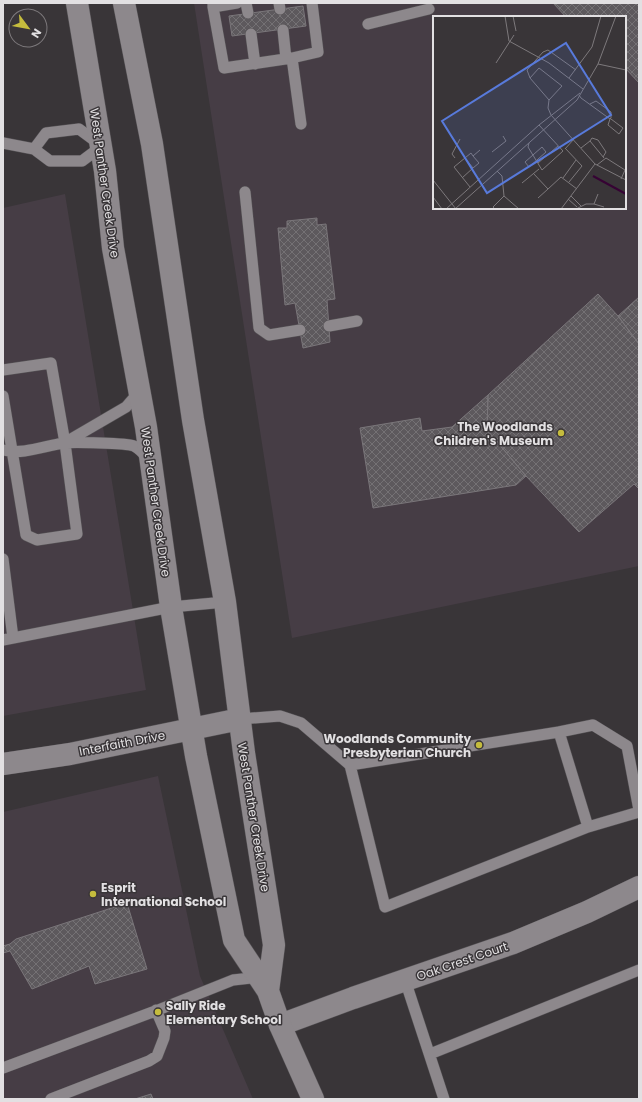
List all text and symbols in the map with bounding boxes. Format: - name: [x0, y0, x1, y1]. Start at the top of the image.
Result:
- north arrow: [8, 8, 48, 48]
- inset map: [433, 16, 626, 209]
- text: N: [28, 26, 45, 41]
- street label: West Panther Creek Drive: [86, 107, 124, 259]
- place label: The Woodlands Children's Museum: [434, 418, 553, 449]
- street label: West Panther Creek Drive: [137, 426, 175, 578]
- marker: The Woodlands Children's Museum: [556, 428, 566, 438]
- street label: Interfaith Drive: [78, 726, 166, 760]
- place label: Woodlands Community Presbyterian Church: [323, 730, 471, 761]
- marker: Woodlands Community Presbyterian Church: [474, 740, 484, 750]
- street label: West Panther Creek Drive: [234, 741, 274, 893]
- place label: Esprit International School: [101, 879, 226, 910]
- marker: Esprit International School: [88, 889, 98, 899]
- street label: Oak Crest Court: [414, 937, 510, 985]
- place label: Sally Ride Elementary School: [166, 997, 281, 1028]
- marker: Sally Ride Elementary School: [153, 1007, 163, 1017]

